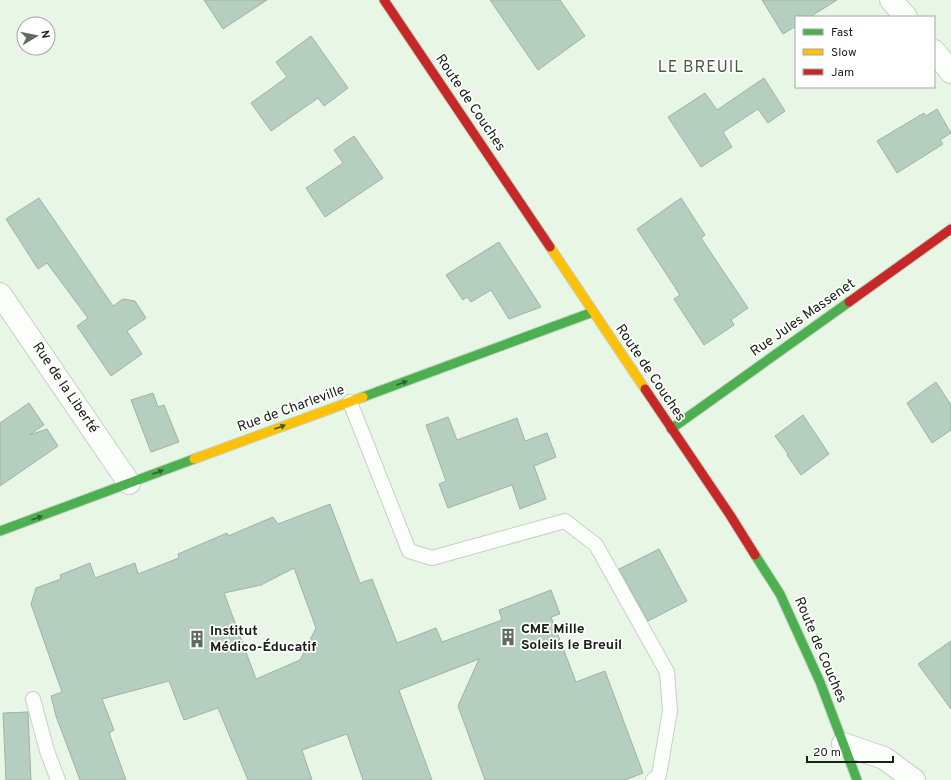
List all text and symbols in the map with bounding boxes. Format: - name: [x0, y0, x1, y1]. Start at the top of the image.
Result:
- north arrow: [16, 16, 56, 56]
- legend: [795, 16, 935, 88]
- text: Fast: [831, 25, 853, 41]
- text: N: [37, 29, 52, 40]
- text: Slow: [831, 45, 857, 61]
- street label: Route de Couches: [431, 51, 509, 155]
- district label: LE BREUIL: [658, 58, 744, 78]
- text: Jam: [831, 65, 854, 81]
- street label: Rue Jules Massenet: [747, 276, 859, 360]
- street label: Route de Couches: [611, 321, 689, 425]
- street label: Rue de la Liberté: [28, 339, 102, 437]
- one-way arrow: [397, 379, 409, 385]
- street label: Rue de Charleville: [235, 382, 347, 436]
- one-way arrow: [275, 424, 287, 430]
- one-way arrow: [153, 469, 165, 475]
- one-way arrow: [31, 514, 43, 520]
- street label: Route de Couches: [790, 595, 850, 705]
- place label: CME Mille Soleils le Breuil: [521, 621, 622, 654]
- place label: Institut Médico-Éducatif: [210, 623, 316, 656]
- building icon: CME Mille Soleils le Breuil: [498, 627, 518, 647]
- building icon: Institut Médico-Éducatif: [187, 629, 207, 649]
- scale bar: [807, 738, 893, 764]
- text: 20 m: [813, 745, 841, 761]

